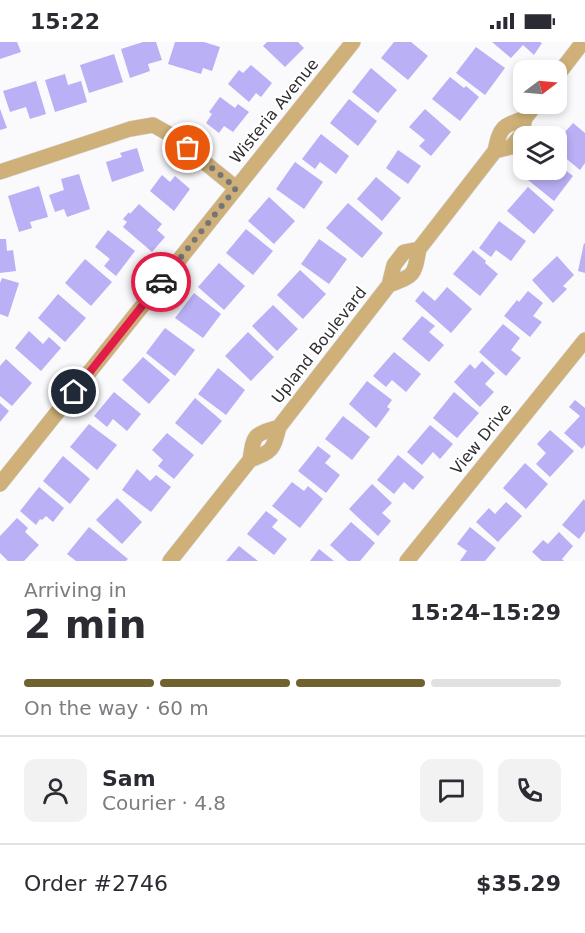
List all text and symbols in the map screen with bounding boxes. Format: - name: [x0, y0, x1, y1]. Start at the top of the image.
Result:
- text: 15:22: [30, 9, 100, 34]
- street label: Wisteria Avenue: [226, 55, 322, 167]
- north arrow: [513, 60, 567, 114]
- map controls: [513, 60, 567, 180]
- pin: [162, 122, 213, 173]
- button: layers: [513, 126, 567, 180]
- icon: bag: [171, 131, 204, 164]
- courier: [131, 252, 191, 312]
- icon: car: [145, 266, 178, 299]
- street label: Upland Boulevard: [268, 283, 370, 407]
- pin: [48, 366, 99, 417]
- icon: home: [57, 375, 90, 408]
- street label: View Drive: [447, 400, 515, 478]
- text: Arriving in: [24, 578, 127, 602]
- text: 15:24–15:29: [410, 600, 561, 625]
- text: 2 min: [24, 602, 146, 647]
- text: On the way · 60 m: [24, 696, 209, 720]
- button: person: [24, 759, 87, 822]
- button: chat: [420, 759, 483, 822]
- button: phone: [498, 759, 561, 822]
- text: Sam: [102, 766, 156, 791]
- text: Courier · 4.8: [102, 791, 226, 815]
- text: Order #2746: [24, 871, 168, 896]
- text: $35.29: [476, 871, 561, 896]

